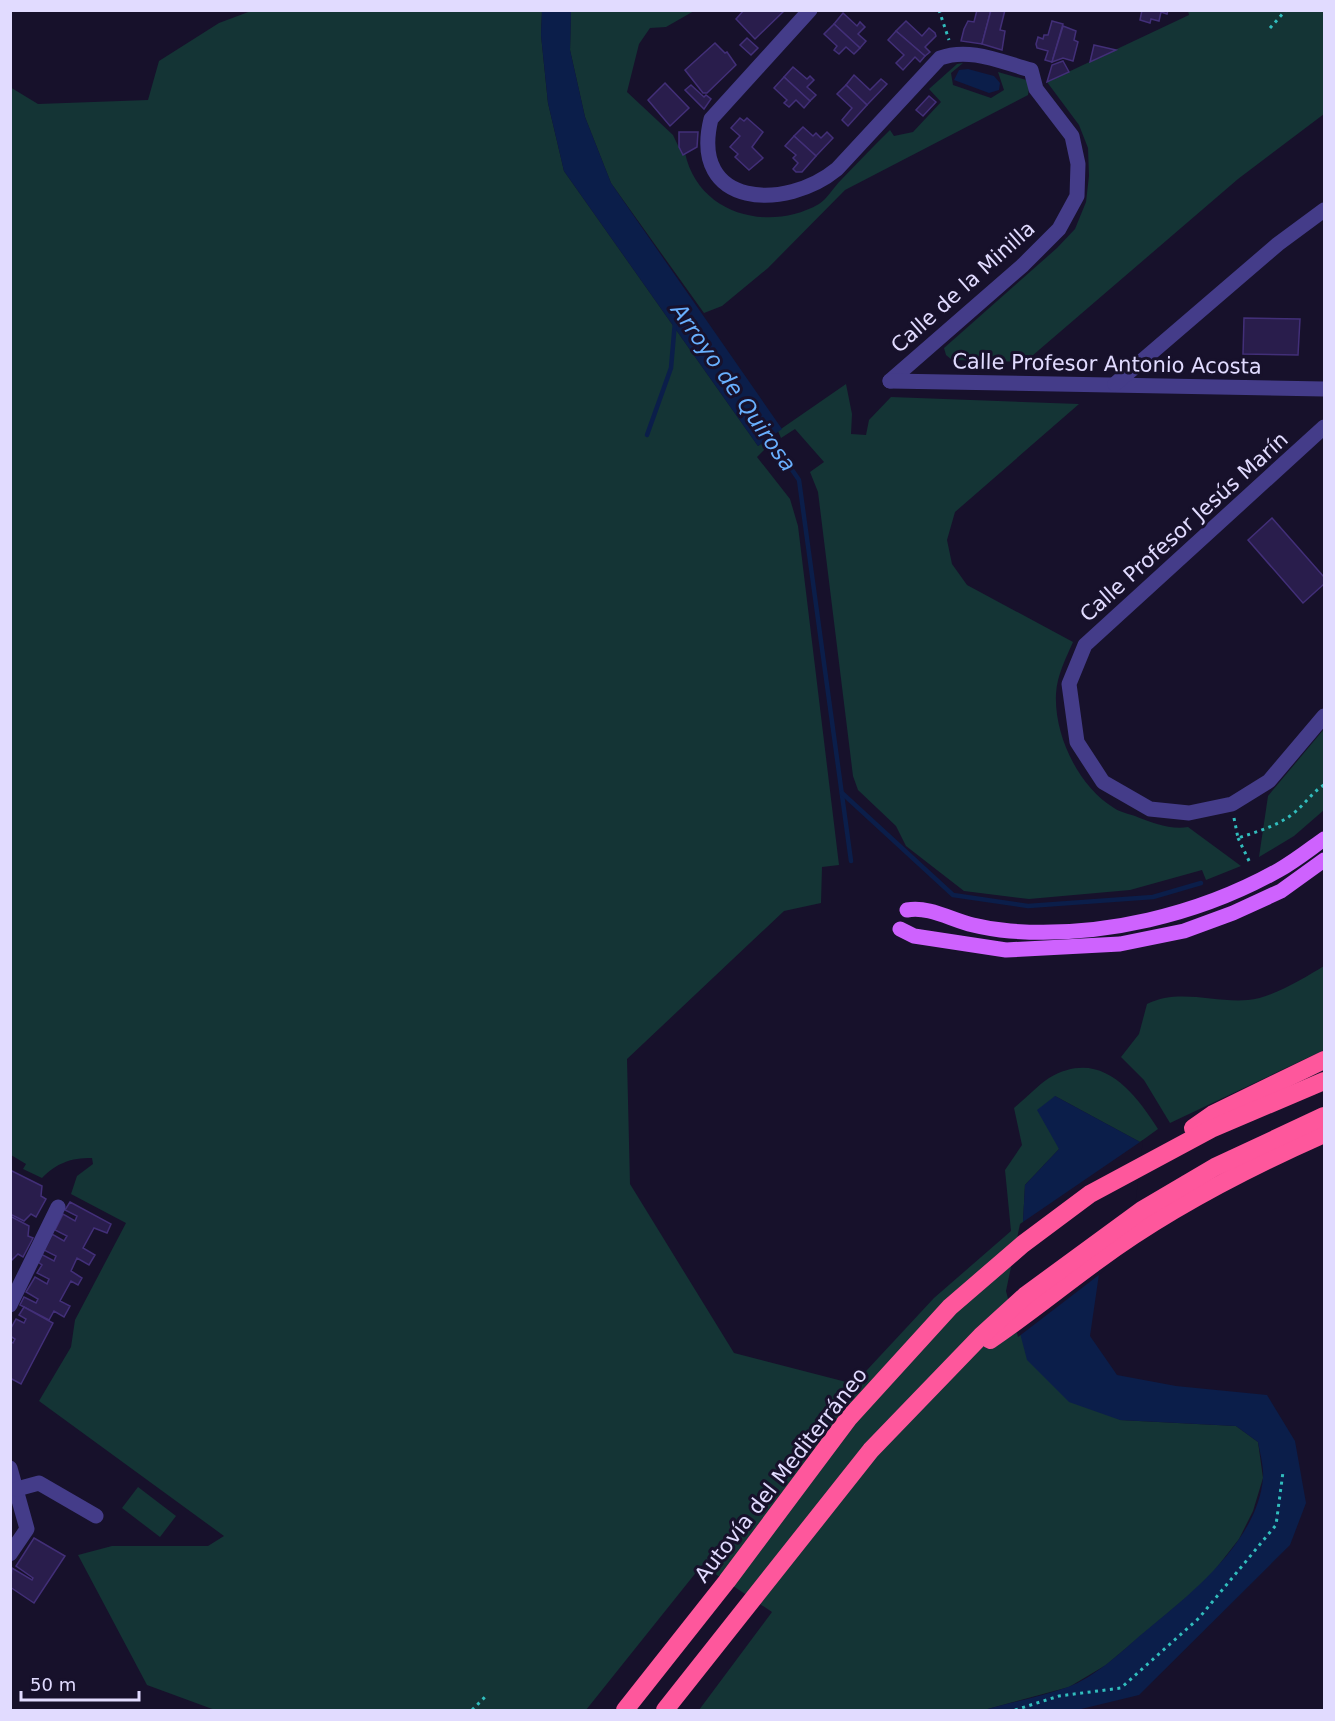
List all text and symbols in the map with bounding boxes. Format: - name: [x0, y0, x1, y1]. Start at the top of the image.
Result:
- street label: Calle de la Minilla: [886, 216, 1040, 358]
- water label: Arroyo de Quirosa: [665, 297, 801, 476]
- street label: Calle Profesor Antonio Acosta: [952, 349, 1262, 379]
- street label: Calle Profesor Jesús Marín: [1075, 427, 1293, 627]
- street label: Autovía del Mediterráneo: [690, 1363, 872, 1587]
- scale bar: [21, 1664, 140, 1702]
- text: 50 m: [30, 1674, 76, 1695]

